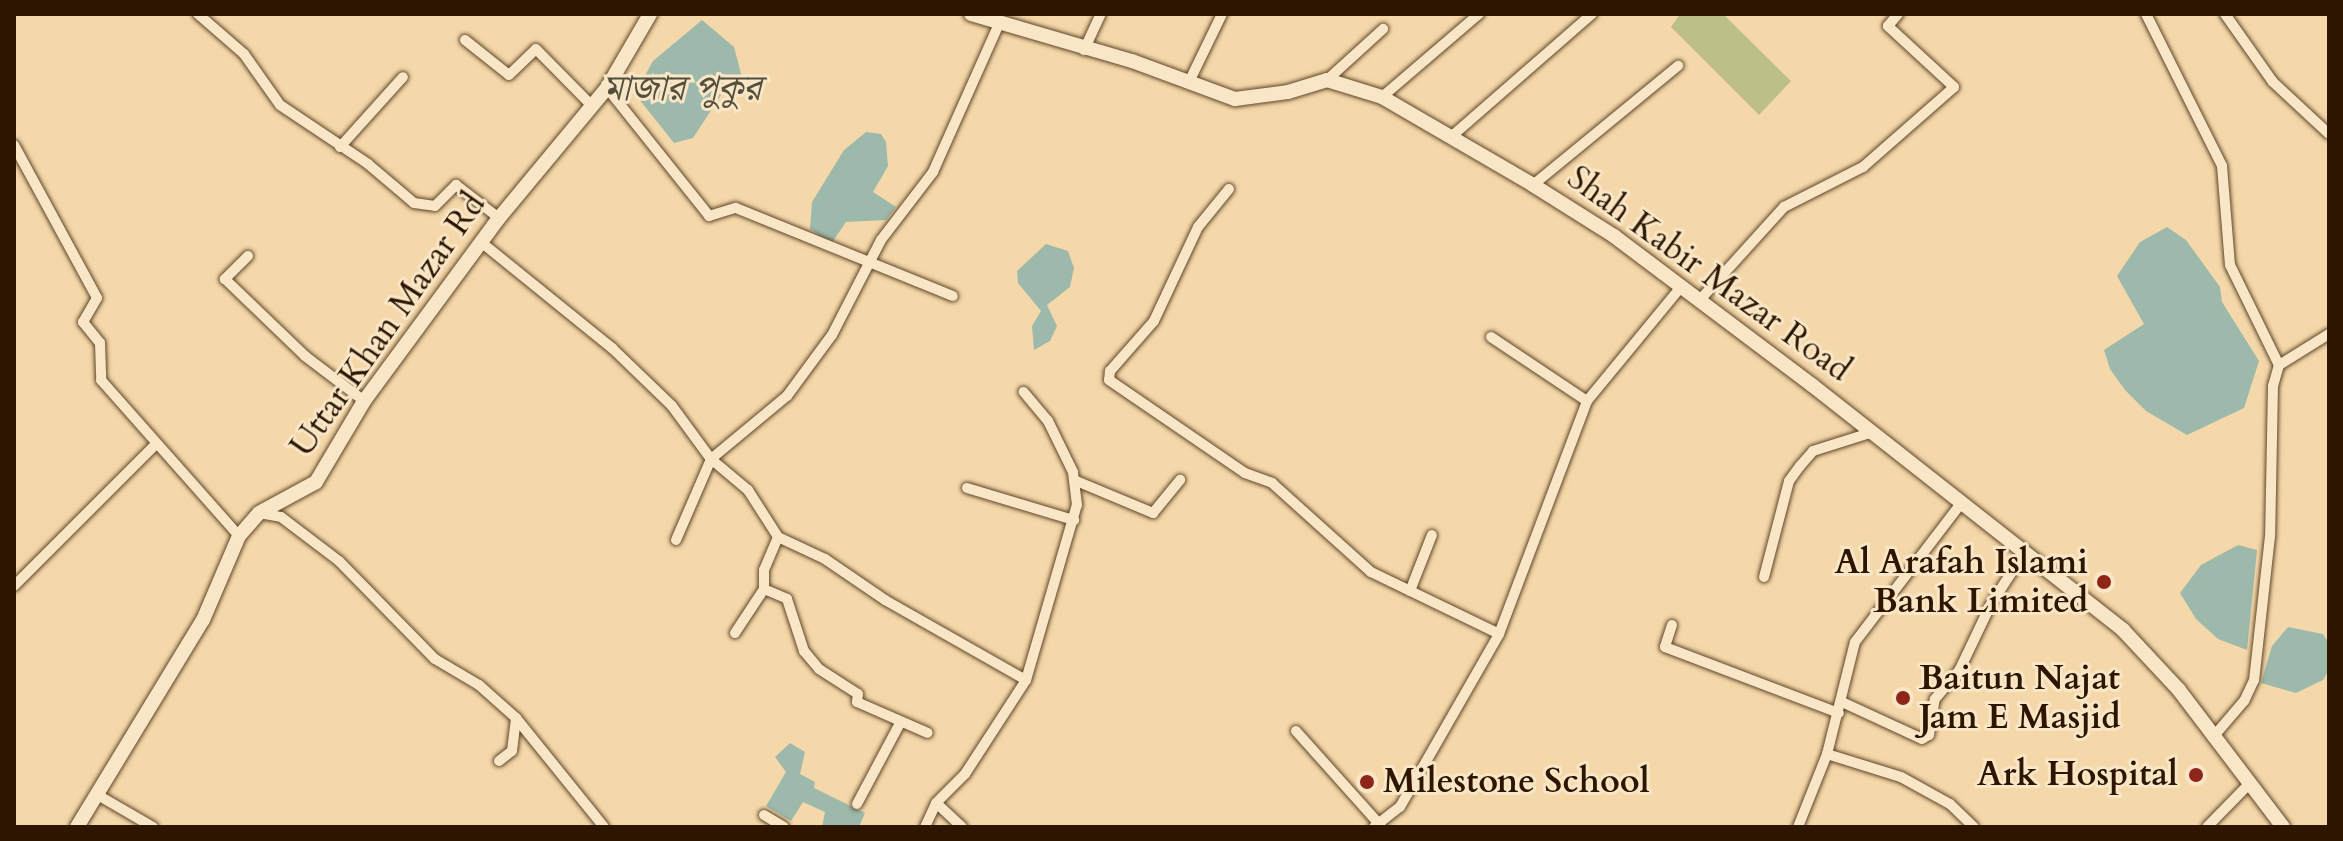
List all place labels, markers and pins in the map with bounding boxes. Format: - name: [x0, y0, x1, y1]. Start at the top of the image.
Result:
- place label: Al Arafah Islami Bank Limited: [1835, 542, 2088, 622]
- marker: Al Arafah Islami Bank Limited: [2095, 573, 2113, 591]
- place label: Baitun Najat Jam E Masjid: [1919, 658, 2121, 738]
- marker: Baitun Najat Jam E Masjid: [1894, 689, 1912, 707]
- place label: Ark Hospital: [1977, 755, 2178, 795]
- place label: Milestone School: [1383, 762, 1650, 802]
- marker: Ark Hospital: [2185, 764, 2207, 786]
- marker: Milestone School: [1358, 773, 1376, 791]

